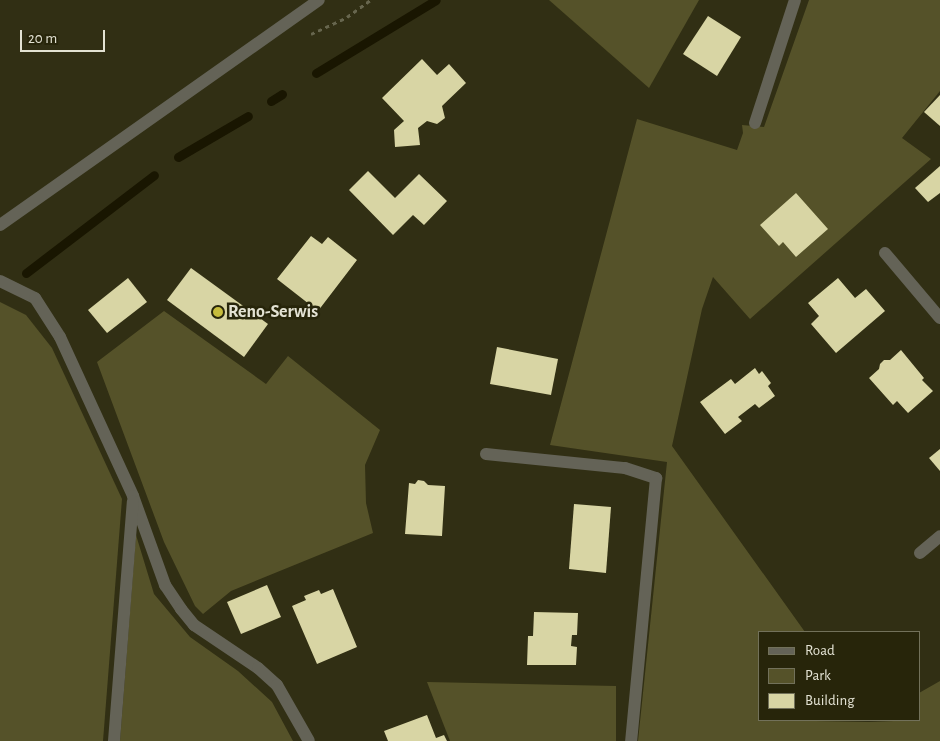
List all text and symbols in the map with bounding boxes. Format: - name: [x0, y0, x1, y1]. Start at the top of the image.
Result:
- scale bar: [22, 20, 108, 52]
- text: 20 m: [28, 31, 57, 46]
- place label: Reno-Serwis: [228, 301, 318, 323]
- marker: Reno-Serwis: [212, 306, 224, 318]
- legend: [758, 631, 920, 721]
- text: Road: [805, 643, 835, 658]
- text: Park: [805, 668, 831, 683]
- text: Building: [805, 693, 855, 708]

